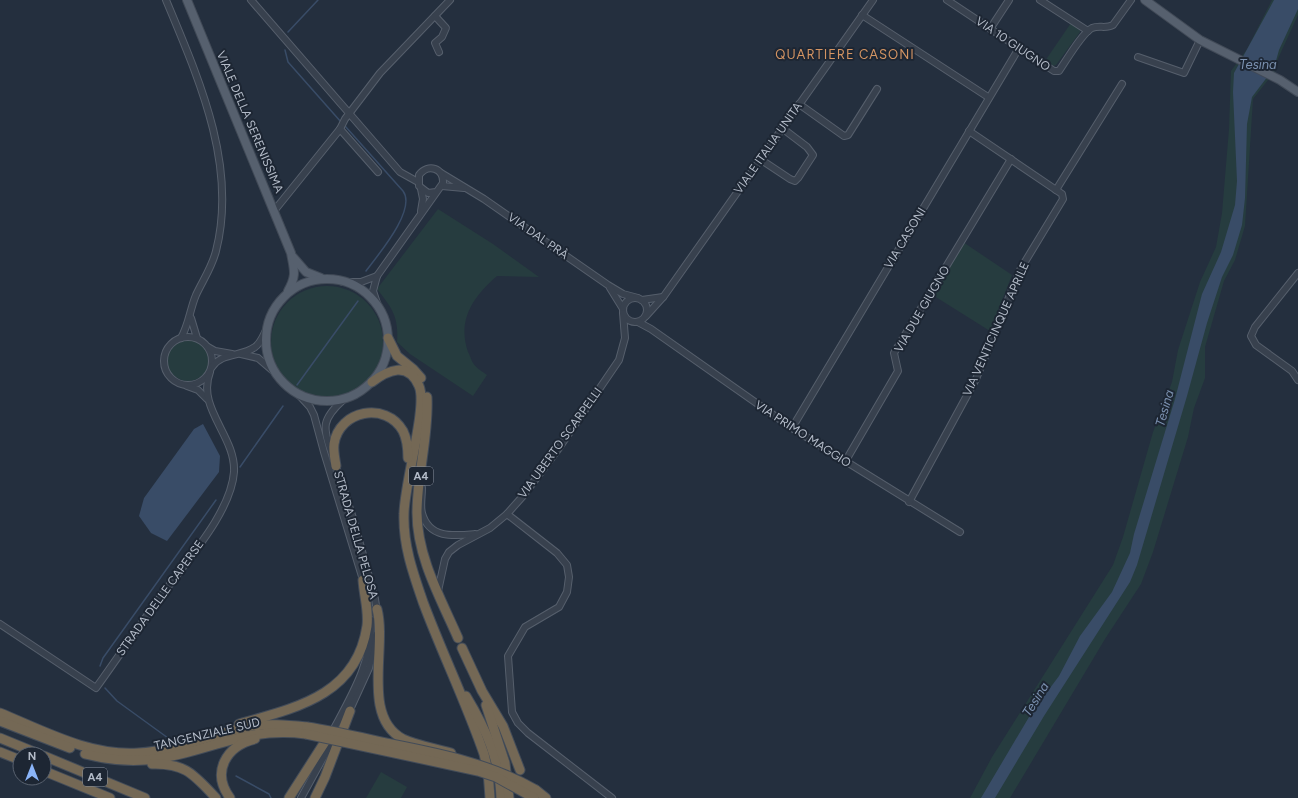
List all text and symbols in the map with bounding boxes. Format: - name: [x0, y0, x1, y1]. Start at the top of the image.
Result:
- street label: VIA 10 GIUGNO: [973, 14, 1053, 74]
- district label: QUARTIERE CASONI: [775, 47, 915, 62]
- street label: VIALE DELLA SERENISSIMA: [214, 49, 286, 195]
- water label: Tesina: [1239, 57, 1277, 72]
- street label: VIALE ITALIA UNITA: [731, 99, 805, 197]
- street label: VIA CASONI: [881, 205, 929, 271]
- street label: VIA DAL PRÀ: [505, 210, 571, 262]
- street label: VIA VENTICINQUE APRILE: [960, 260, 1032, 398]
- street label: VIA DUE GIUGNO: [891, 263, 953, 355]
- street label: VIA UBERTO SCARPELLI: [515, 385, 605, 501]
- water label: Tesina: [1152, 388, 1177, 428]
- street label: VIA PRIMO MAGGIO: [752, 398, 854, 470]
- road number: A4: [409, 467, 433, 485]
- street label: STRADA DELLA PELOSA: [331, 469, 381, 601]
- street label: STRADA DELLE CAPERSE: [113, 537, 207, 659]
- water label: Tesina: [1019, 679, 1052, 719]
- street label: TANGENZIALE SUD: [153, 715, 261, 753]
- north arrow: [12, 746, 52, 786]
- text: N: [28, 750, 36, 763]
- road number: A4: [83, 768, 107, 786]

